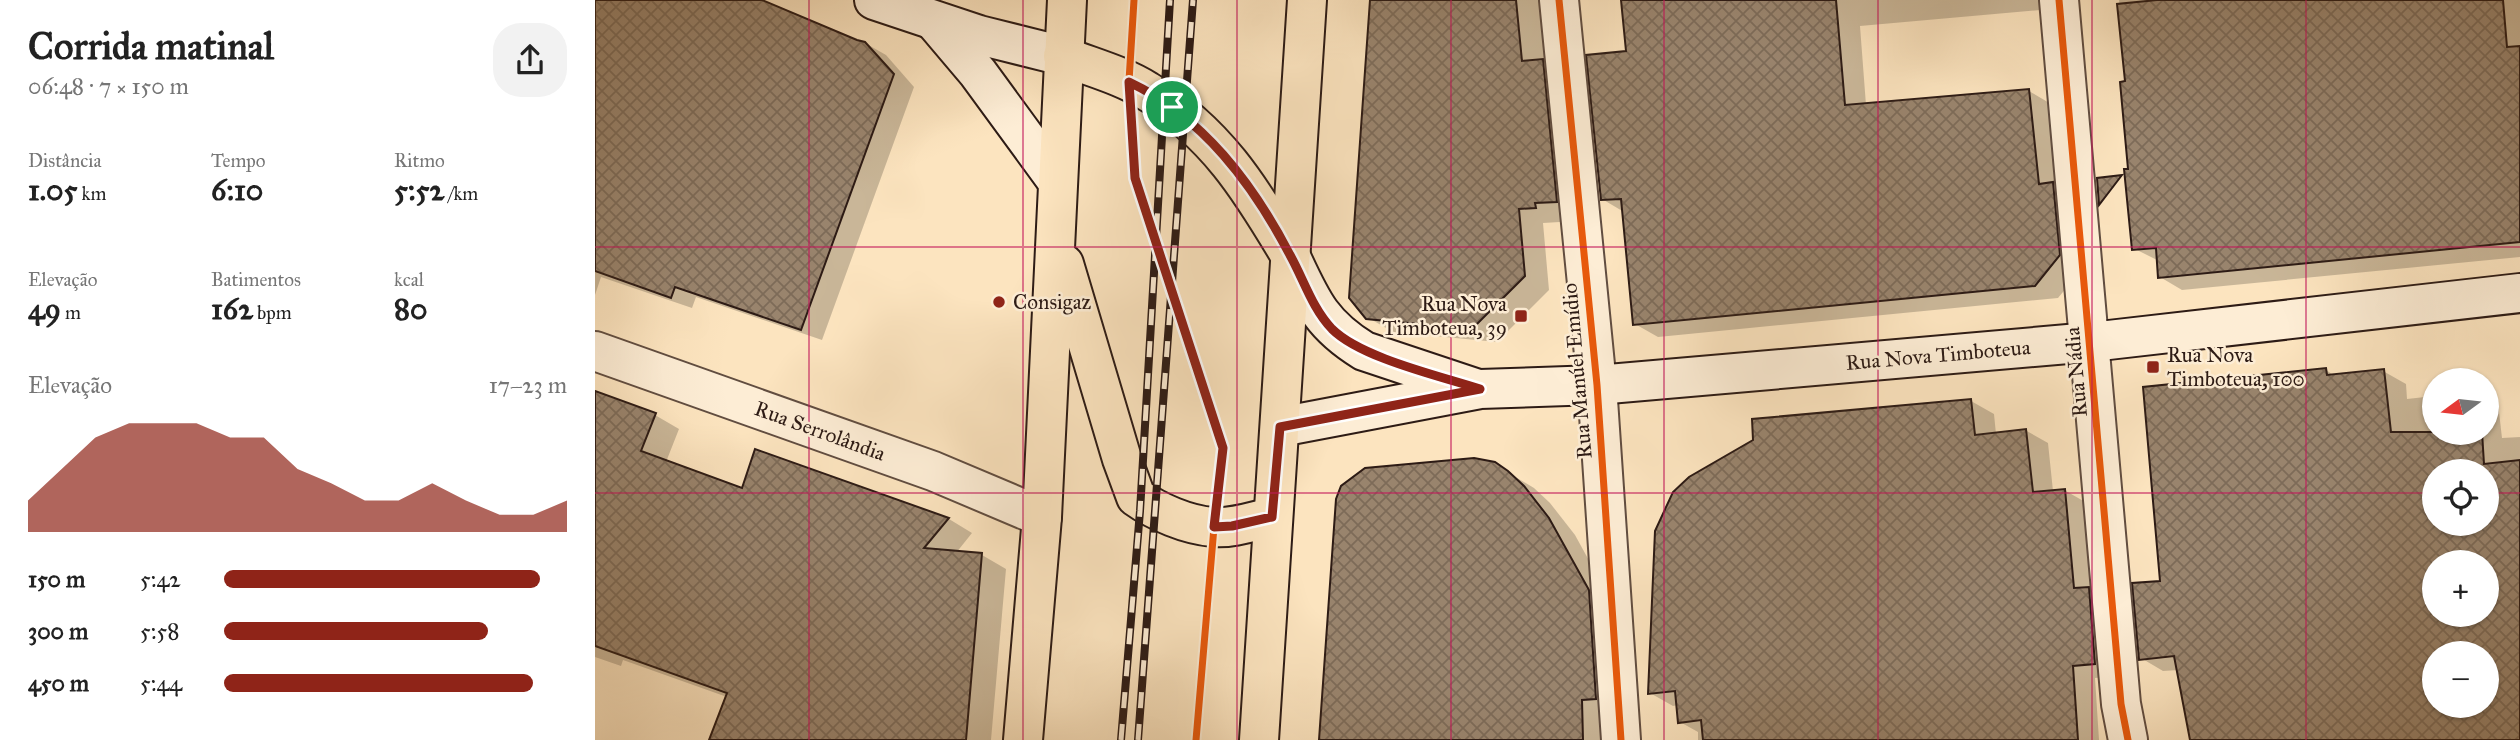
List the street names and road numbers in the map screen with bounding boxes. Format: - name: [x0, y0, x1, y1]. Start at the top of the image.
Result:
- street label: Rua Manúel Emídio: [1556, 282, 1598, 460]
- street label: Rua Nádia: [2059, 326, 2093, 418]
- street label: Rua Nova Timboteua: [1844, 334, 2032, 376]
- street label: Rua Serrolândia: [751, 395, 889, 467]

